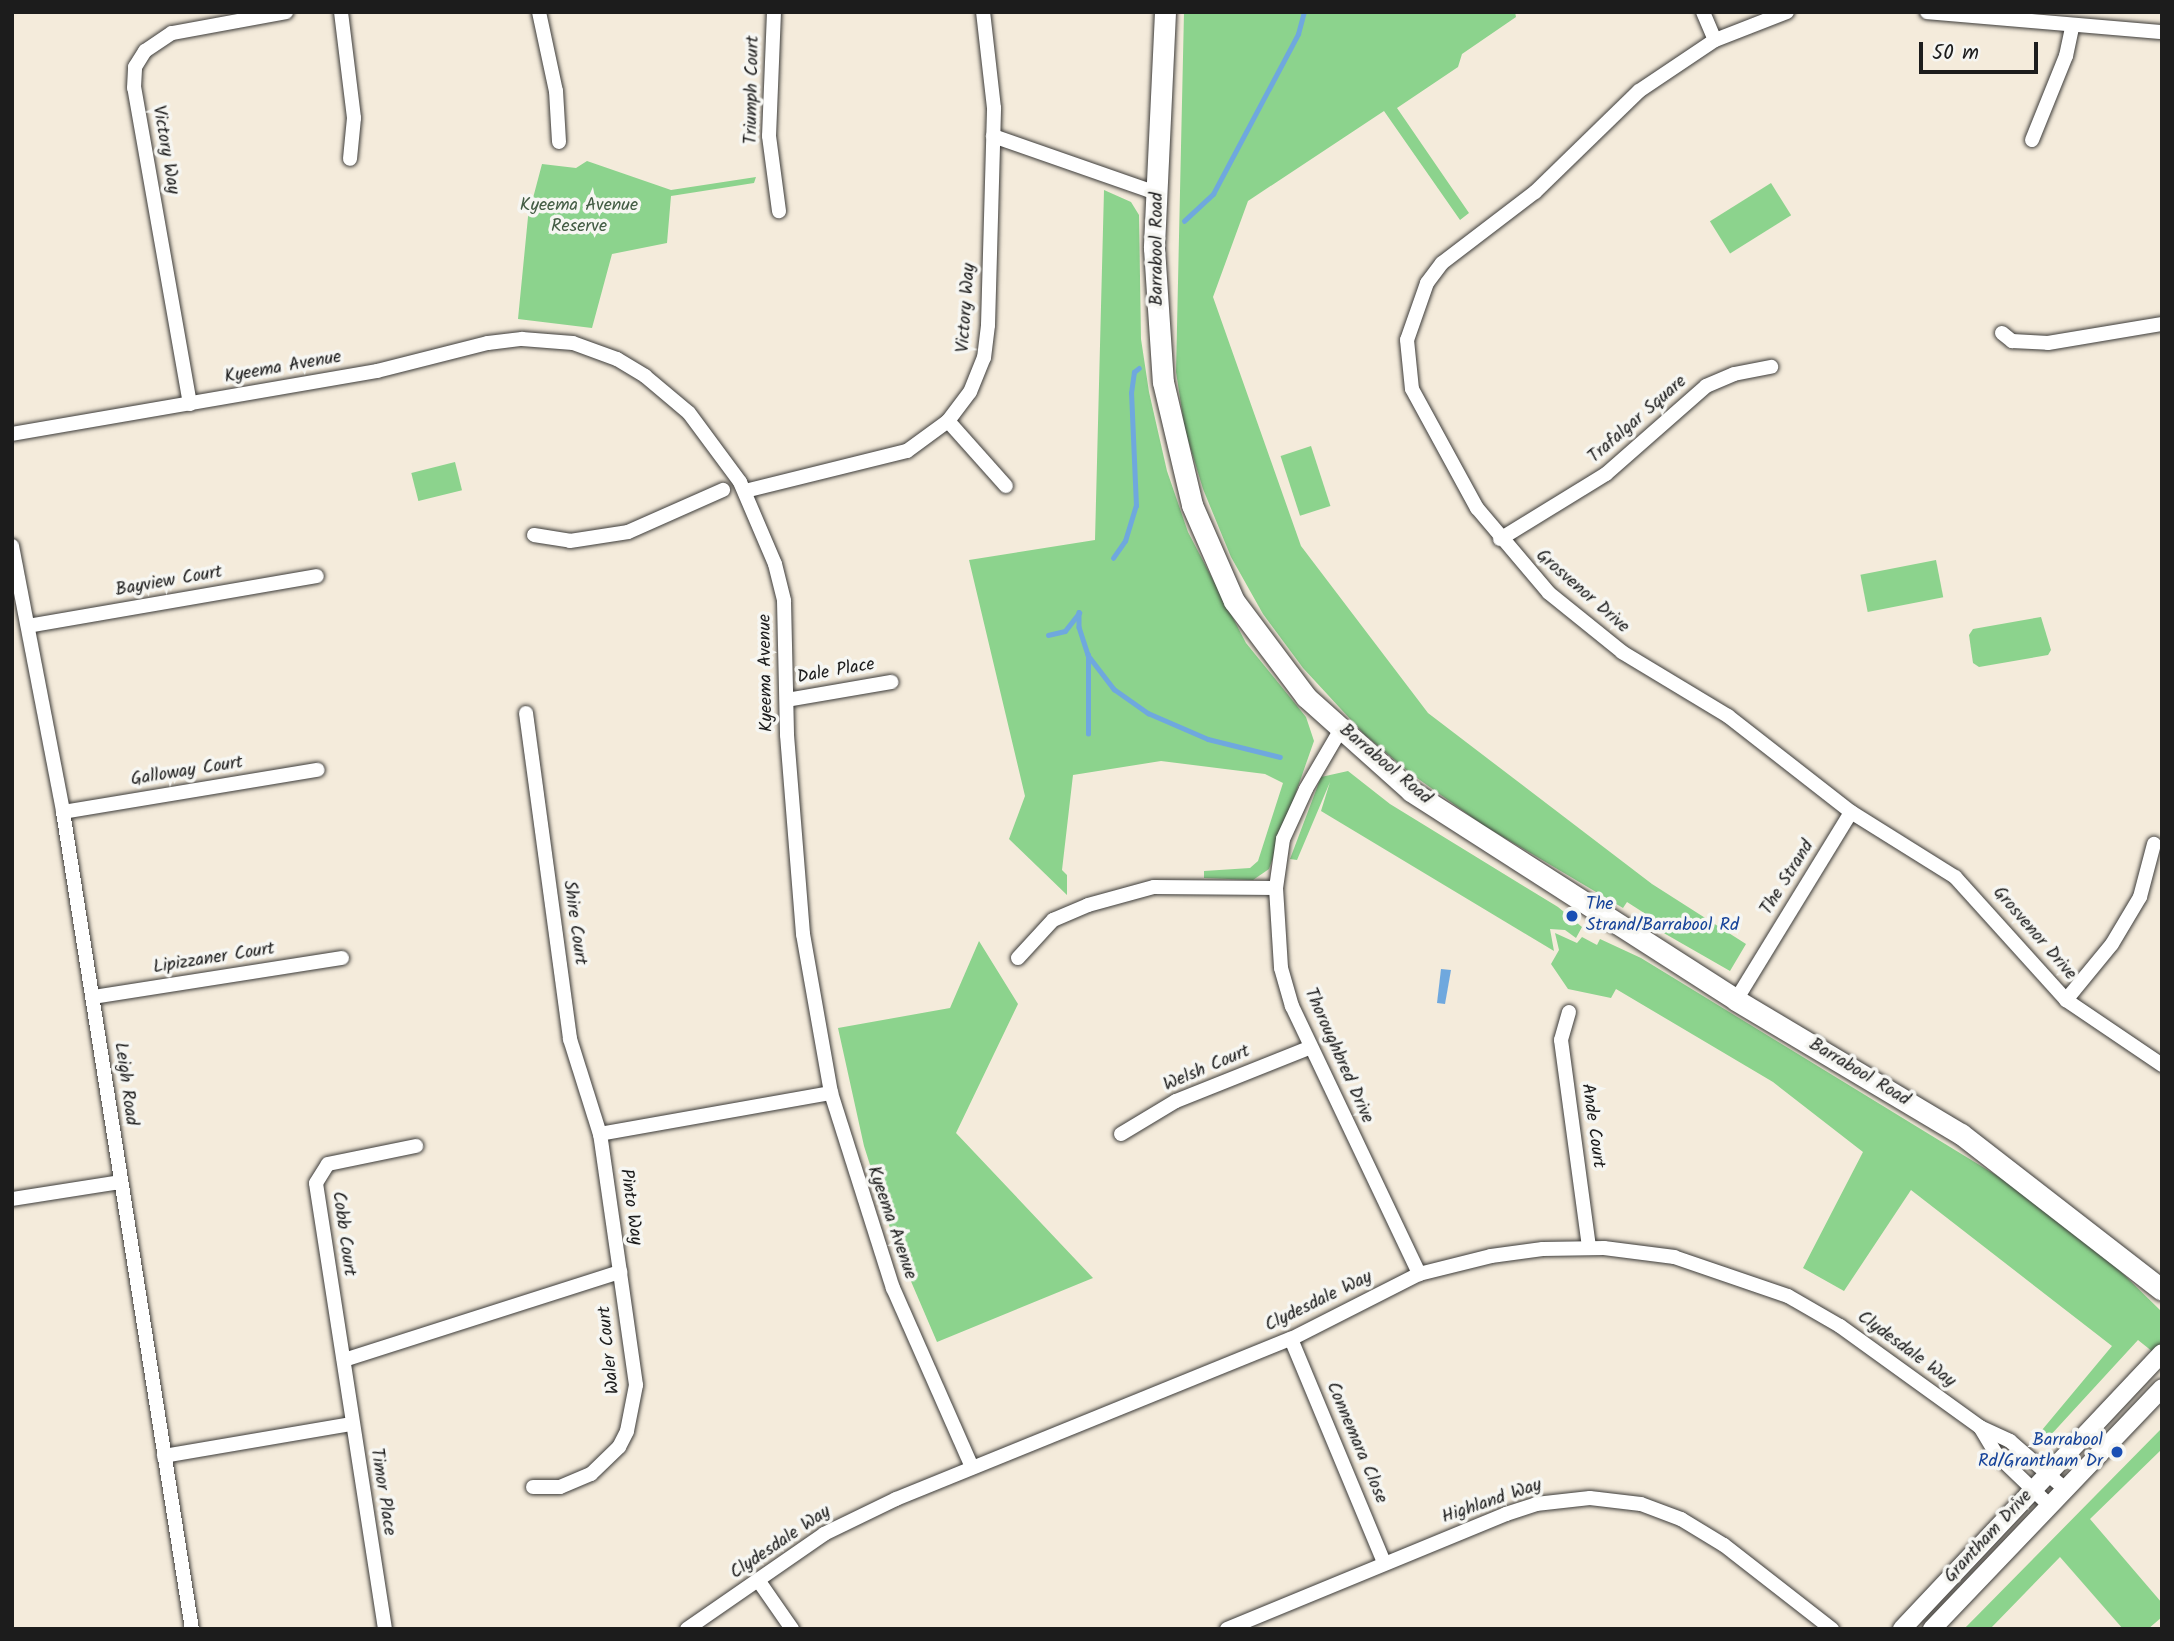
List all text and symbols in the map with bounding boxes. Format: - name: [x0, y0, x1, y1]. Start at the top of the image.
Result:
- scale bar: [1922, 28, 2041, 72]
- street label: Triumph Court: [741, 35, 765, 145]
- text: 50 m: [1932, 37, 1979, 70]
- street label: Victory Way: [147, 104, 183, 196]
- street label: Barrabool Road: [1147, 192, 1169, 306]
- park label: Kyeema Avenue Reserve: [520, 196, 638, 238]
- street label: Victory Way: [953, 263, 981, 353]
- street label: Kyeema Avenue: [223, 347, 343, 389]
- street label: Trafalgar Square: [1584, 371, 1692, 469]
- street label: Grosvenor Drive: [1531, 545, 1633, 639]
- street label: Bayview Court: [114, 562, 224, 602]
- street label: Kyeema Avenue: [755, 614, 779, 732]
- street label: Dale Place: [795, 655, 877, 689]
- street label: Barrabool Road: [1334, 720, 1436, 810]
- street label: Galloway Court: [129, 752, 245, 792]
- street label: The Strand: [1757, 837, 1819, 919]
- street label: Shire Court: [557, 879, 591, 967]
- street label: Grosvenor Drive: [1987, 883, 2081, 985]
- place label: The Strand/Barrabool Rd: [1586, 895, 1739, 937]
- marker: The Strand/Barrabool Rd: [1564, 908, 1580, 924]
- street label: Lipizzaner Court: [152, 939, 276, 979]
- street label: Thoroughbred Drive: [1299, 985, 1377, 1127]
- street label: Barrabool Road: [1805, 1034, 1913, 1112]
- street label: Leigh Road: [108, 1041, 142, 1127]
- street label: Welsh Court: [1161, 1041, 1253, 1097]
- street label: Ande Court: [1575, 1082, 1609, 1170]
- street label: Kyeema Avenue: [862, 1164, 920, 1282]
- street label: Pinto Way: [614, 1167, 646, 1247]
- street label: Cobb Court: [326, 1190, 360, 1278]
- street label: Clydesdale Way: [1262, 1267, 1376, 1337]
- street label: Waler Court: [595, 1305, 625, 1395]
- street label: Clydesdale Way: [1853, 1307, 1959, 1393]
- street label: Connemara Close: [1321, 1379, 1391, 1507]
- place label: Barrabool Rd/Grantham Dr: [1978, 1431, 2103, 1474]
- marker: Barrabool Rd/Grantham Dr: [2109, 1444, 2125, 1460]
- street label: Timor Place: [364, 1447, 400, 1537]
- street label: Highland Way: [1439, 1475, 1545, 1529]
- street label: Grantham Drive: [1940, 1486, 2038, 1588]
- street label: Clydesdale Way: [727, 1501, 835, 1585]

